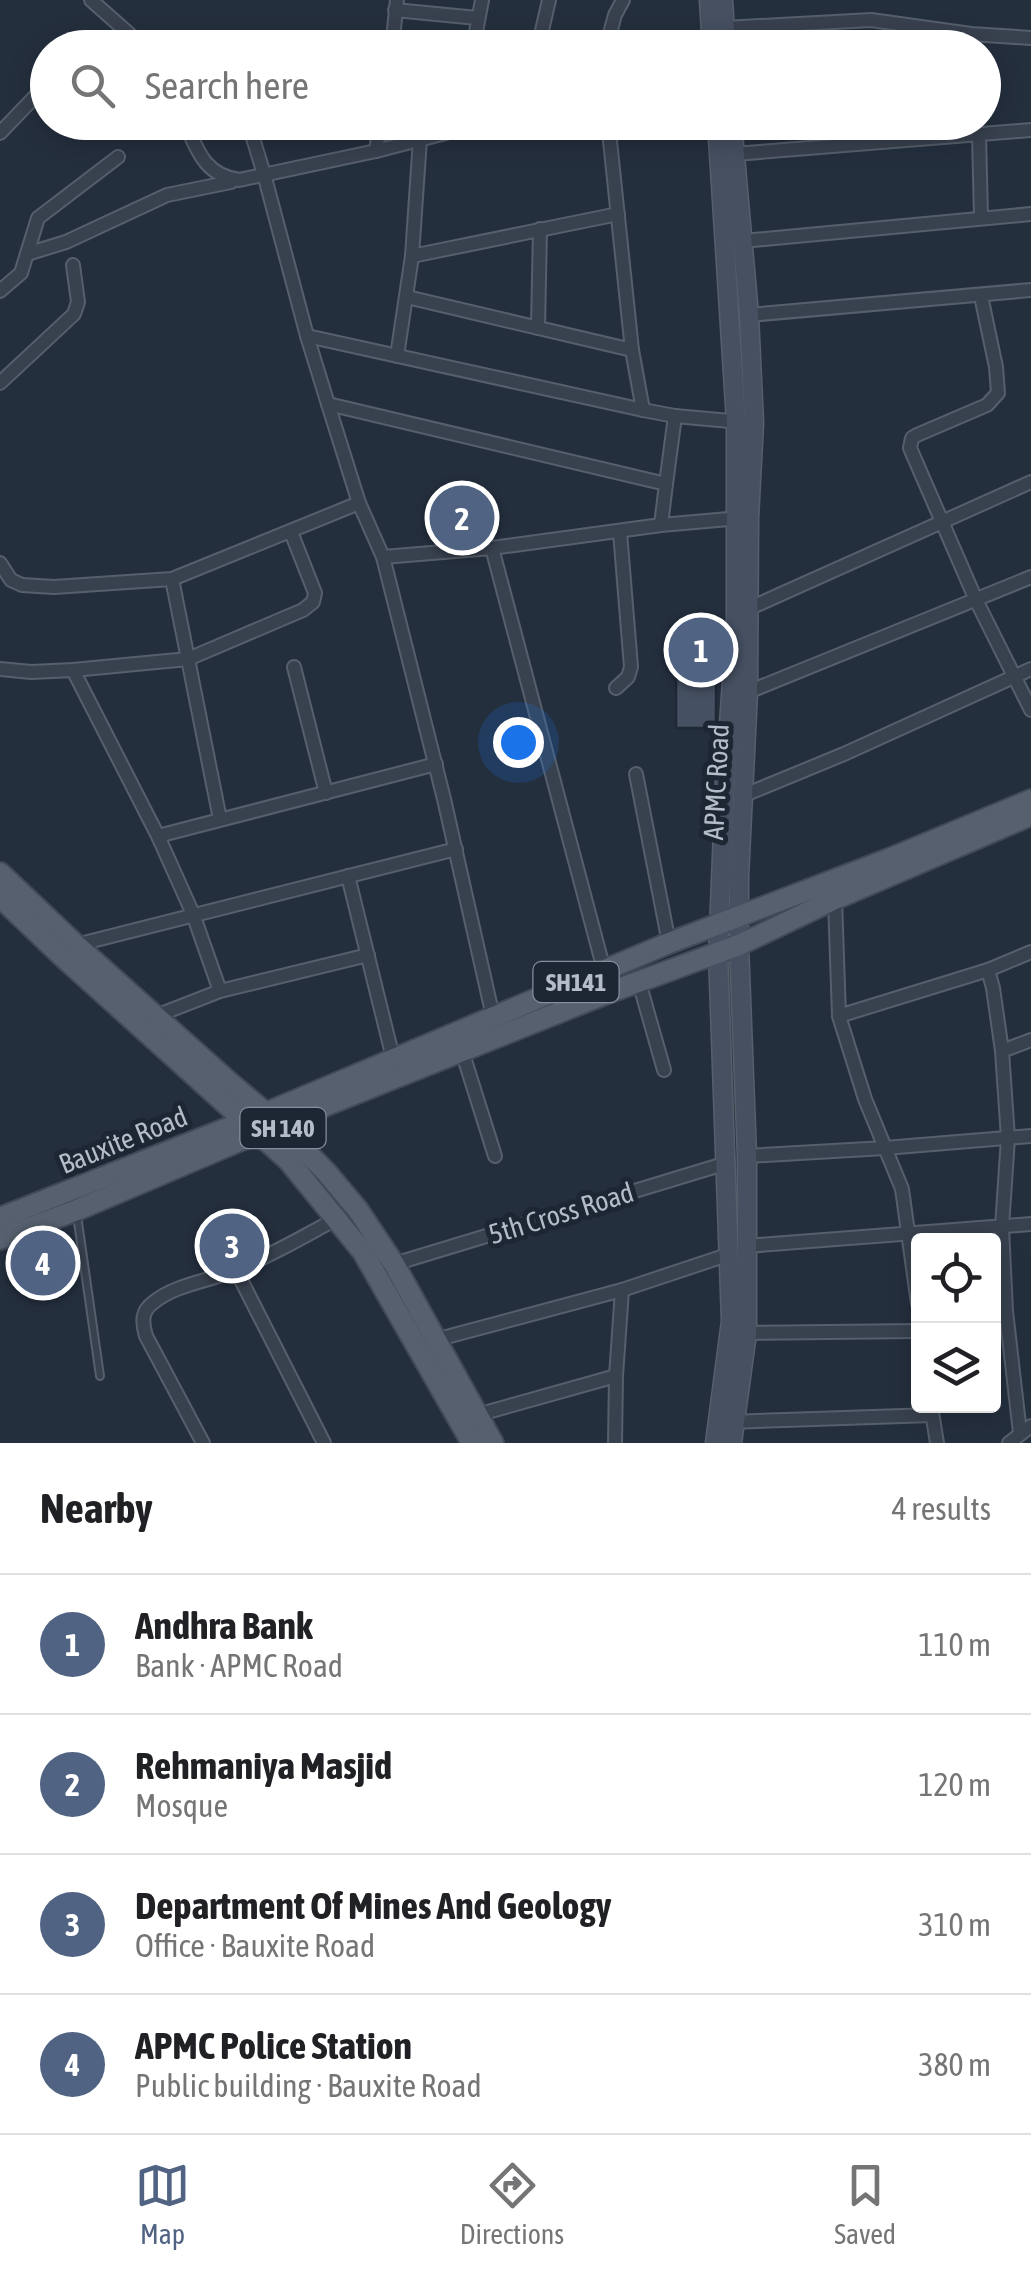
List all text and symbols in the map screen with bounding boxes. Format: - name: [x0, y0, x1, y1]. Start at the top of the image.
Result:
- search box: [30, 30, 1001, 140]
- icon: search: [65, 58, 120, 113]
- text: Search here: [145, 64, 309, 107]
- pin: 2: [430, 480, 494, 556]
- pin: 1: [668, 612, 734, 688]
- your location: [493, 717, 544, 768]
- street label: APMC Road: [697, 723, 735, 841]
- road number: SH141: [534, 962, 618, 1002]
- street label: Bauxite Road: [54, 1100, 192, 1180]
- road number: SH 140: [240, 1108, 326, 1148]
- street label: 5th Cross Road: [485, 1176, 637, 1250]
- pin: 3: [200, 1208, 264, 1284]
- pin: 4: [10, 1226, 76, 1300]
- map controls: [911, 1233, 1001, 1413]
- button: locate: [911, 1233, 1001, 1323]
- button: layers: [911, 1323, 1001, 1413]
- text: Nearby: [40, 1484, 153, 1532]
- text: 4 results: [892, 1490, 991, 1527]
- text: Andhra Bank: [135, 1604, 313, 1647]
- text: 1: [65, 1626, 80, 1663]
- text: 110 m: [918, 1626, 991, 1663]
- text: Bank · APMC Road: [135, 1647, 343, 1684]
- text: Rehmaniya Masjid: [135, 1744, 392, 1787]
- text: 2: [65, 1766, 80, 1803]
- text: 120 m: [918, 1766, 991, 1803]
- text: Mosque: [135, 1787, 228, 1824]
- text: Department Of Mines And Geology: [135, 1884, 611, 1927]
- text: 3: [65, 1906, 80, 1943]
- text: 310 m: [918, 1906, 991, 1943]
- text: Office · Bauxite Road: [135, 1927, 375, 1964]
- text: APMC Police Station: [135, 2024, 412, 2067]
- text: 4: [65, 2046, 80, 2083]
- text: 380 m: [918, 2046, 991, 2083]
- text: Public building · Bauxite Road: [135, 2067, 482, 2104]
- tab: Map: [135, 2158, 190, 2250]
- tab: Directions: [460, 2158, 564, 2250]
- tab: Saved: [834, 2158, 896, 2250]

